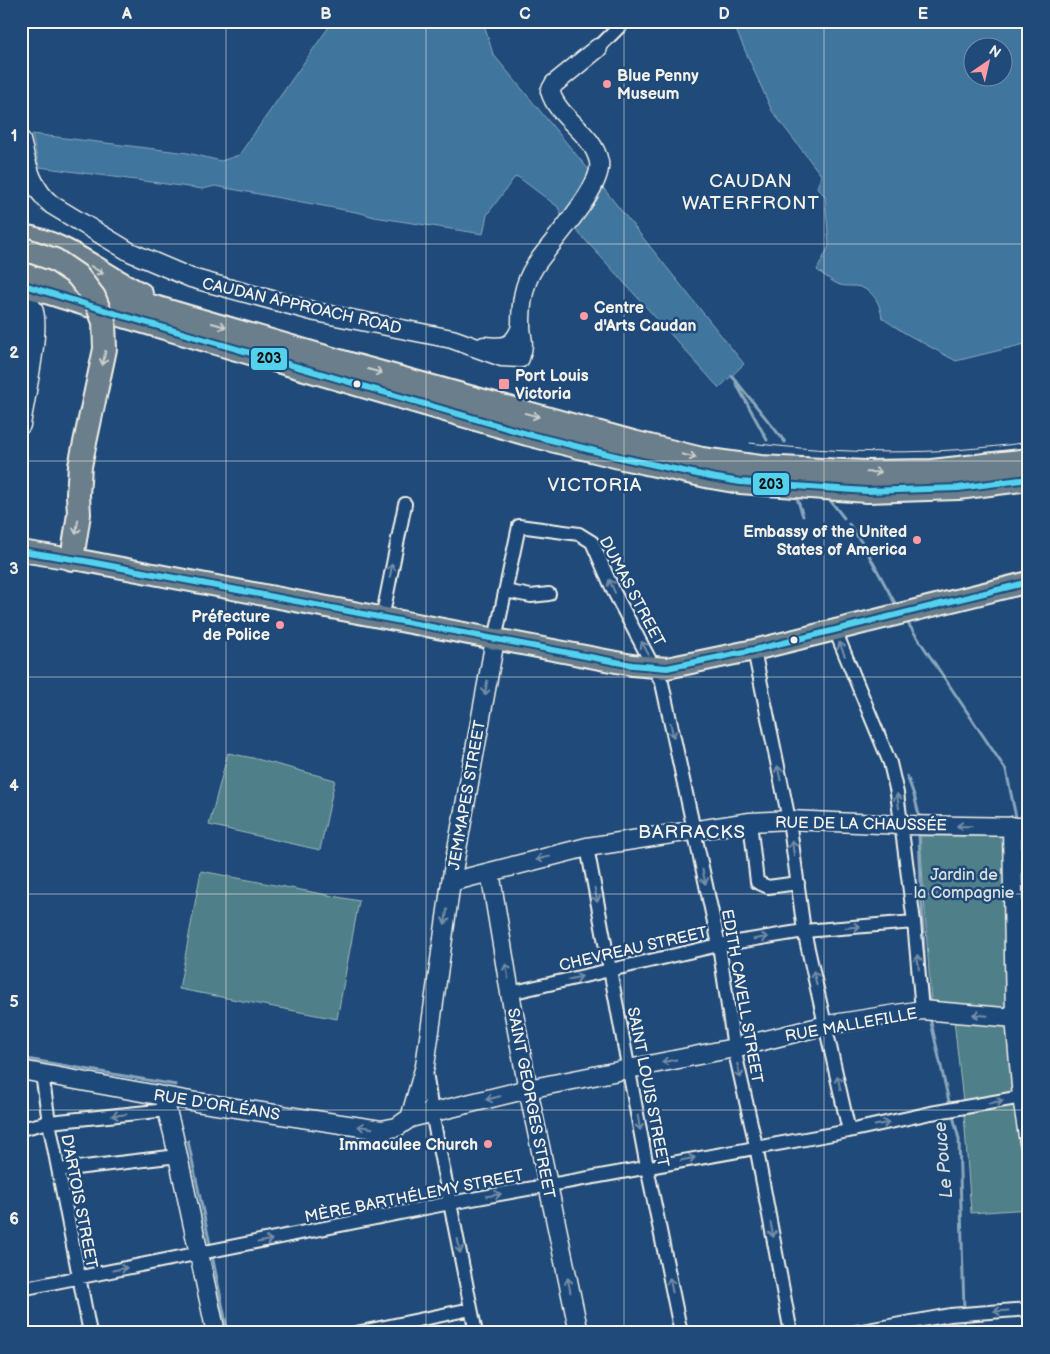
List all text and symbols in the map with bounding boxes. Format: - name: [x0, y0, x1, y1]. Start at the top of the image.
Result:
- text: A: [121, 5, 132, 24]
- text: B: [320, 5, 332, 24]
- text: C: [519, 5, 531, 24]
- text: D: [718, 5, 730, 24]
- text: E: [918, 5, 928, 24]
- north arrow: [962, 38, 1012, 88]
- text: N: [986, 42, 1004, 62]
- place label: Blue Penny Museum: [617, 67, 699, 104]
- marker: Blue Penny Museum: [601, 78, 613, 90]
- text: 1: [11, 127, 17, 146]
- district label: CAUDAN WATERFRONT: [682, 170, 820, 215]
- one-way arrow: [90, 264, 104, 275]
- street label: CAUDAN APPROACH ROAD: [200, 274, 403, 339]
- place label: Centre d'Arts Caudan: [594, 299, 697, 336]
- marker: Centre d'Arts Caudan: [578, 310, 590, 322]
- one-way arrow: [211, 321, 227, 330]
- text: 2: [9, 344, 19, 363]
- line badge: 203: [250, 347, 288, 371]
- one-way arrow: [98, 350, 108, 366]
- text: 203: [256, 350, 282, 367]
- one-way arrow: [367, 367, 383, 376]
- place label: Port Louis Victoria: [515, 367, 589, 404]
- marker: Port Louis Victoria: [497, 377, 511, 391]
- unlabelled marker: [352, 379, 362, 389]
- one-way arrow: [523, 410, 539, 420]
- one-way arrow: [681, 452, 697, 461]
- one-way arrow: [866, 467, 882, 477]
- line badge: 203: [752, 472, 790, 496]
- district label: VICTORIA: [548, 474, 642, 497]
- text: 203: [758, 476, 784, 493]
- one-way arrow: [71, 519, 81, 535]
- place label: Embassy of the United States of America: [743, 523, 907, 560]
- street label: DUMAS STREET: [595, 534, 669, 650]
- marker: Embassy of the United States of America: [911, 534, 923, 546]
- text: 3: [9, 560, 19, 579]
- one-way arrow: [387, 563, 397, 579]
- one-way arrow: [607, 579, 616, 594]
- place label: Préfecture de Police: [192, 608, 270, 645]
- marker: Préfecture de Police: [274, 619, 286, 631]
- unlabelled marker: [789, 635, 799, 645]
- one-way arrow: [640, 641, 650, 656]
- one-way arrow: [837, 641, 846, 656]
- one-way arrow: [481, 680, 490, 696]
- street label: JEMMAPES STREET: [445, 718, 490, 872]
- one-way arrow: [668, 722, 678, 738]
- one-way arrow: [774, 765, 784, 781]
- text: 4: [9, 777, 19, 796]
- one-way arrow: [893, 793, 903, 809]
- street label: RUE DE LA CHAUSSÉE: [775, 812, 947, 835]
- district label: BARRACKS: [638, 821, 746, 844]
- one-way arrow: [956, 821, 972, 830]
- one-way arrow: [788, 840, 798, 856]
- one-way arrow: [535, 854, 551, 863]
- park label: Jardin de la Compagnie: [914, 866, 1015, 903]
- one-way arrow: [700, 869, 709, 885]
- one-way arrow: [592, 887, 602, 903]
- street label: EDITH CAVELL STREET: [717, 908, 766, 1085]
- one-way arrow: [441, 909, 451, 925]
- one-way arrow: [844, 922, 860, 931]
- street label: CHEVREAU STREET: [557, 923, 710, 976]
- one-way arrow: [753, 932, 769, 942]
- one-way arrow: [913, 954, 923, 970]
- one-way arrow: [501, 963, 511, 979]
- one-way arrow: [810, 971, 819, 987]
- one-way arrow: [566, 973, 582, 982]
- text: 5: [9, 993, 19, 1012]
- street label: RUE MALLEFILLE: [784, 1004, 919, 1046]
- street label: SAINT GEORGES STREET: [503, 1006, 558, 1200]
- street label: SAINT LOUIS STREET: [623, 1006, 672, 1169]
- one-way arrow: [973, 1010, 989, 1020]
- one-way arrow: [661, 1057, 677, 1066]
- one-way arrow: [735, 1063, 744, 1079]
- one-way arrow: [834, 1075, 843, 1091]
- street label: RUE D'ORLÉANS: [152, 1084, 282, 1125]
- one-way arrow: [485, 1094, 501, 1103]
- one-way arrow: [987, 1097, 1003, 1107]
- one-way arrow: [111, 1110, 127, 1120]
- one-way arrow: [635, 1115, 645, 1131]
- one-way arrow: [873, 1118, 889, 1128]
- water label: Le Pouce: [930, 1121, 957, 1199]
- one-way arrow: [357, 1122, 373, 1132]
- street label: D'ARTOIS STREET: [56, 1133, 101, 1270]
- place label: Immaculee Church: [339, 1136, 478, 1155]
- marker: Immaculee Church: [482, 1138, 494, 1150]
- one-way arrow: [679, 1154, 695, 1163]
- street label: MÈRE BARTHÉLEMY STREET: [303, 1164, 526, 1227]
- one-way arrow: [485, 1190, 501, 1200]
- text: 6: [9, 1210, 19, 1229]
- one-way arrow: [767, 1222, 777, 1238]
- one-way arrow: [257, 1235, 273, 1245]
- one-way arrow: [454, 1238, 464, 1254]
- one-way arrow: [112, 1263, 128, 1273]
- one-way arrow: [564, 1277, 573, 1293]
- one-way arrow: [666, 1277, 676, 1293]
- one-way arrow: [993, 1306, 1009, 1315]

